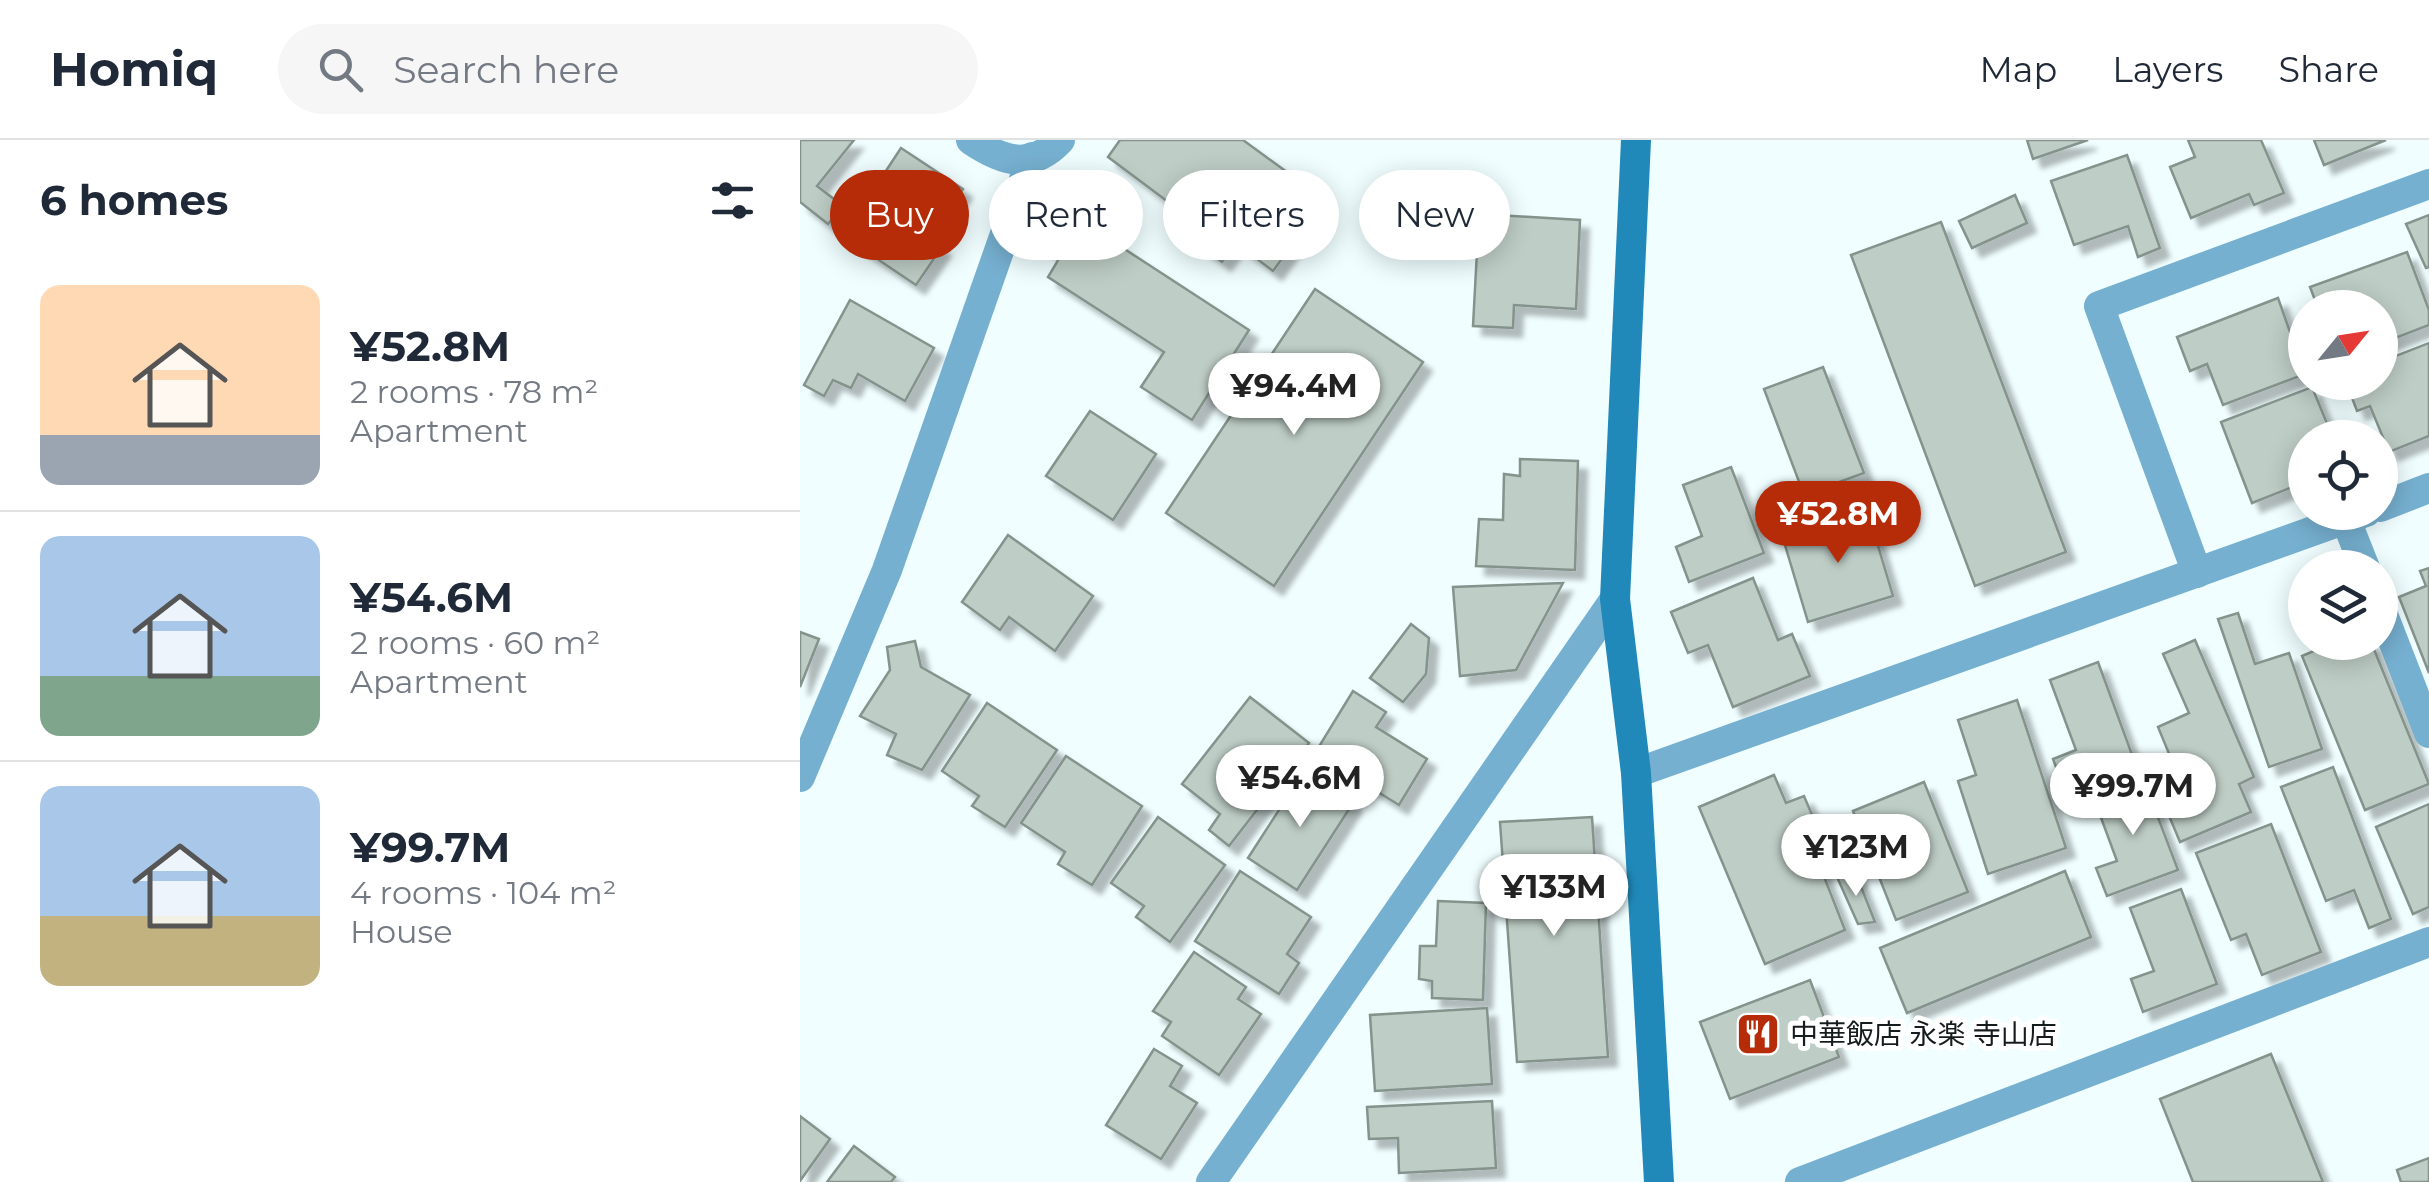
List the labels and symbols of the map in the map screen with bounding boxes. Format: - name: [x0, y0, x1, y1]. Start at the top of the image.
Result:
- north arrow: [2288, 290, 2398, 400]
- pin: ¥94.4M: [1213, 353, 1375, 438]
- pin: ¥52.8M: [1757, 481, 1919, 566]
- pin: ¥54.6M: [1219, 745, 1381, 830]
- pin: ¥99.7M: [2052, 753, 2214, 838]
- pin: ¥123M: [1786, 814, 1926, 899]
- pin: ¥133M: [1484, 854, 1624, 939]
- restaurant icon: 中華飯店 永楽 寺山店: [1735, 1011, 1781, 1057]
- place label: 中華飯店 永楽 寺山店: [1790, 1017, 2057, 1051]

